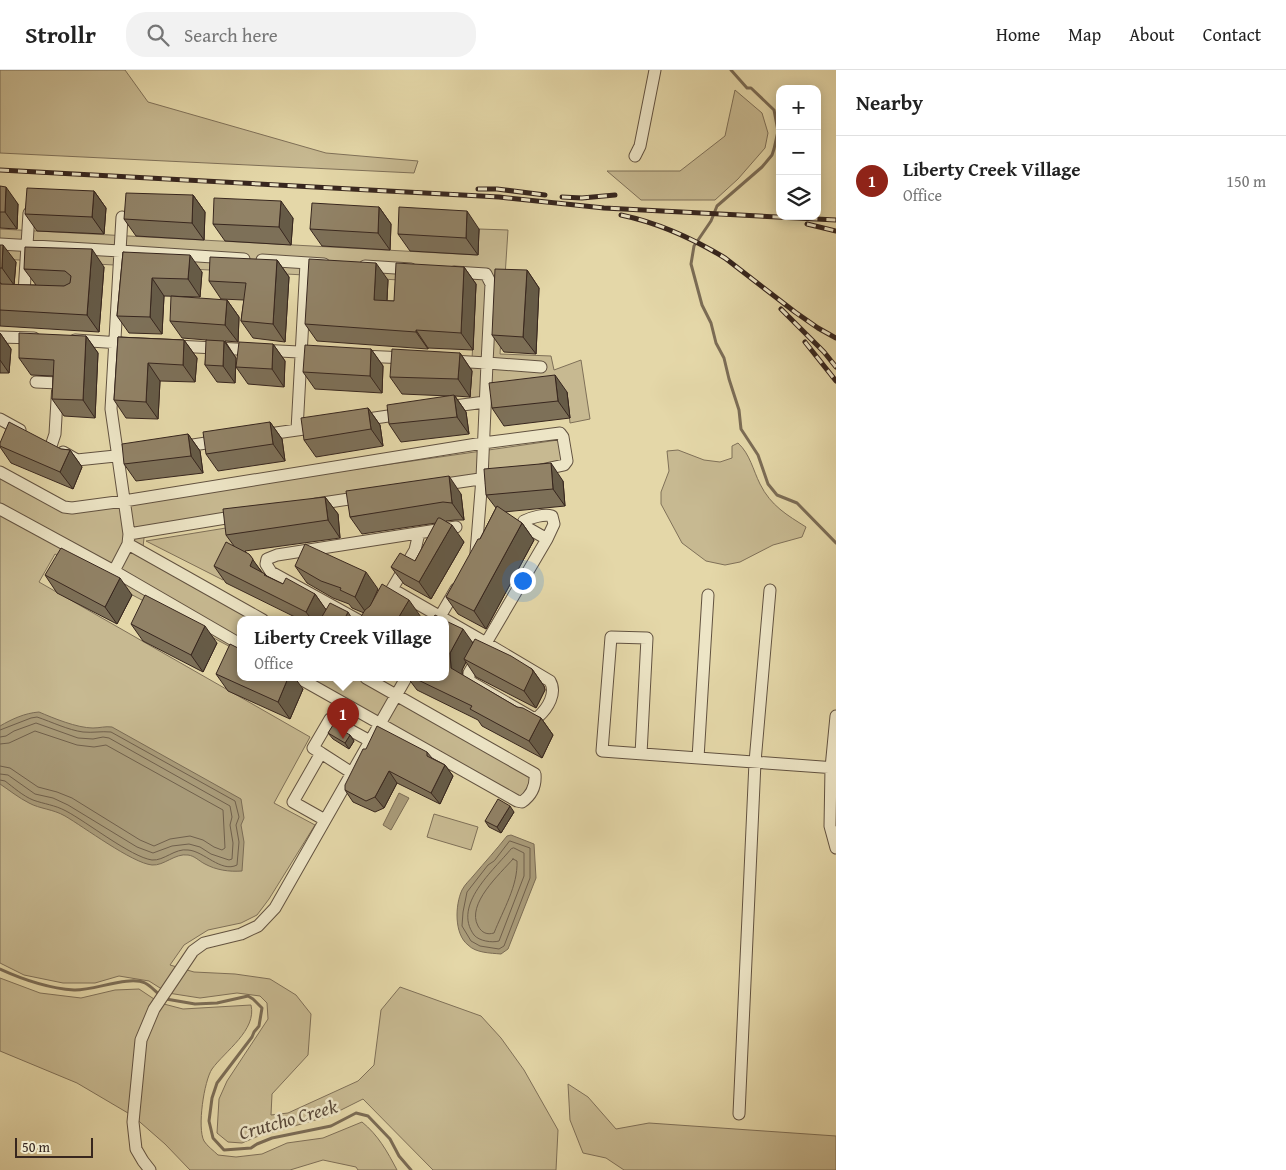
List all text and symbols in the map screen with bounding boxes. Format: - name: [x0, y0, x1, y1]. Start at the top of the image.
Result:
- search box: [126, 12, 476, 57]
- text: Strollr: [25, 17, 96, 52]
- icon: search: [144, 21, 172, 49]
- text: Search here: [184, 21, 278, 49]
- text: Home: [996, 21, 1040, 48]
- text: Map: [1068, 21, 1101, 48]
- text: About: [1129, 21, 1175, 48]
- text: Contact: [1203, 21, 1261, 48]
- map controls: [776, 85, 821, 220]
- button: +: [776, 85, 821, 130]
- text: Nearby: [856, 87, 923, 118]
- button: −: [776, 130, 821, 175]
- text: Liberty Creek Village: [903, 155, 1081, 183]
- text: 1: [868, 169, 876, 193]
- text: 150 m: [1226, 169, 1266, 193]
- button: layers: [776, 175, 821, 220]
- text: Office: [903, 183, 942, 207]
- your location: [510, 568, 536, 594]
- popup: [237, 616, 449, 681]
- text: Liberty Creek Village: [254, 623, 432, 651]
- text: Office: [254, 651, 293, 675]
- pin: 1: [327, 698, 359, 739]
- water label: Crutcho Creek: [236, 1092, 341, 1146]
- scale bar: [15, 1135, 92, 1158]
- text: 50 m: [22, 1137, 50, 1157]

